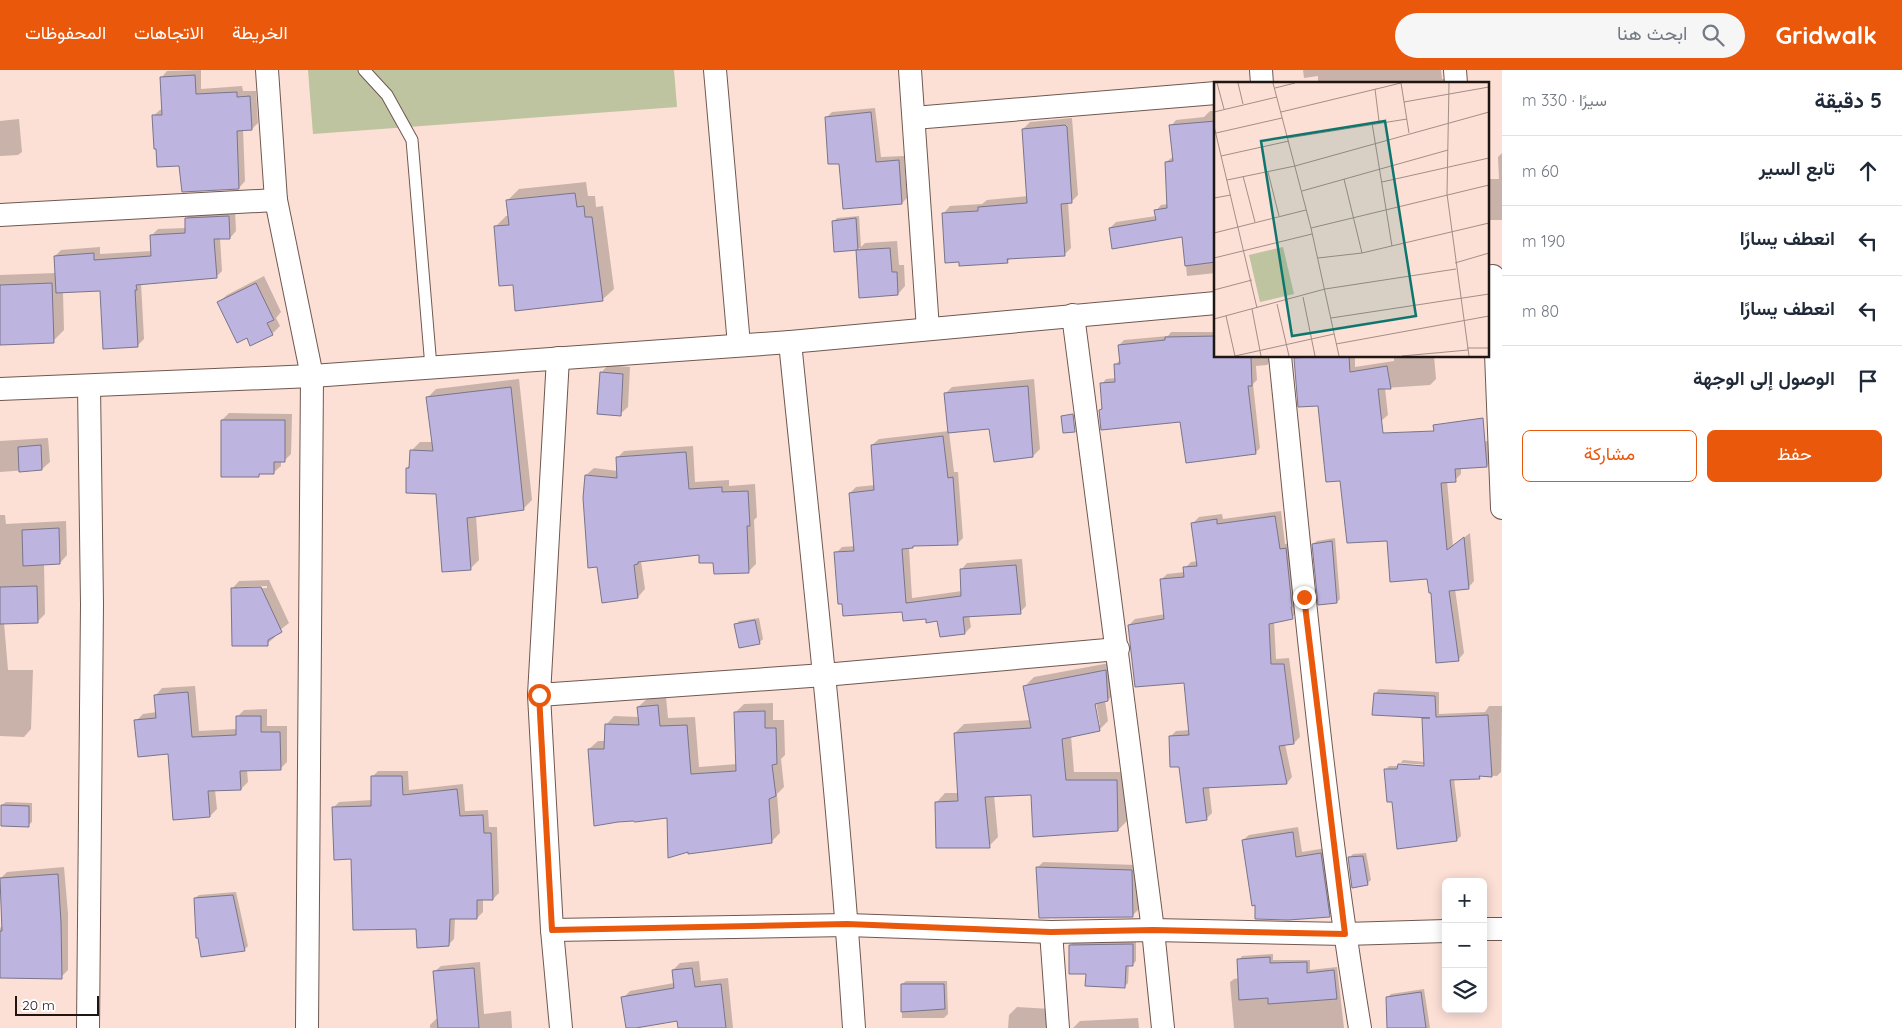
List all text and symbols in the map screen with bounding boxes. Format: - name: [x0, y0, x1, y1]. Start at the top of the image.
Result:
- search box: [1395, 13, 1745, 58]
- text: Gridwalk: [1775, 20, 1877, 50]
- text: المحفوظات: [25, 21, 106, 44]
- text: الاتجاهات: [134, 21, 204, 44]
- text: الخريطة: [232, 21, 288, 44]
- text: ابحث هنا: [1617, 21, 1687, 45]
- icon: search: [1699, 21, 1727, 49]
- inset map: [1214, 82, 1490, 358]
- text: 5 دقيقة: [1814, 87, 1882, 113]
- text: سيرًا · 330 m: [1522, 90, 1607, 110]
- text: تابع السير: [1759, 156, 1835, 180]
- icon: ahead: [1854, 157, 1882, 185]
- text: 60 m: [1522, 161, 1559, 181]
- text: انعطف يسارًا: [1740, 226, 1835, 250]
- icon: left: [1854, 227, 1882, 255]
- text: 190 m: [1522, 231, 1565, 251]
- text: انعطف يسارًا: [1740, 296, 1835, 320]
- icon: left: [1854, 297, 1882, 325]
- text: 80 m: [1522, 301, 1559, 321]
- text: الوصول إلى الوجهة: [1693, 366, 1835, 390]
- icon: arrive: [1854, 367, 1882, 395]
- button: مشاركة: [1522, 430, 1697, 482]
- button: حفظ: [1707, 430, 1882, 482]
- route end: [1293, 586, 1316, 609]
- route start: [528, 684, 551, 707]
- map controls: [1442, 878, 1487, 1013]
- button: +: [1442, 878, 1487, 923]
- button: −: [1442, 923, 1487, 968]
- button: layers: [1442, 968, 1487, 1013]
- scale bar: [15, 993, 99, 1016]
- text: 20 m: [22, 996, 55, 1014]

